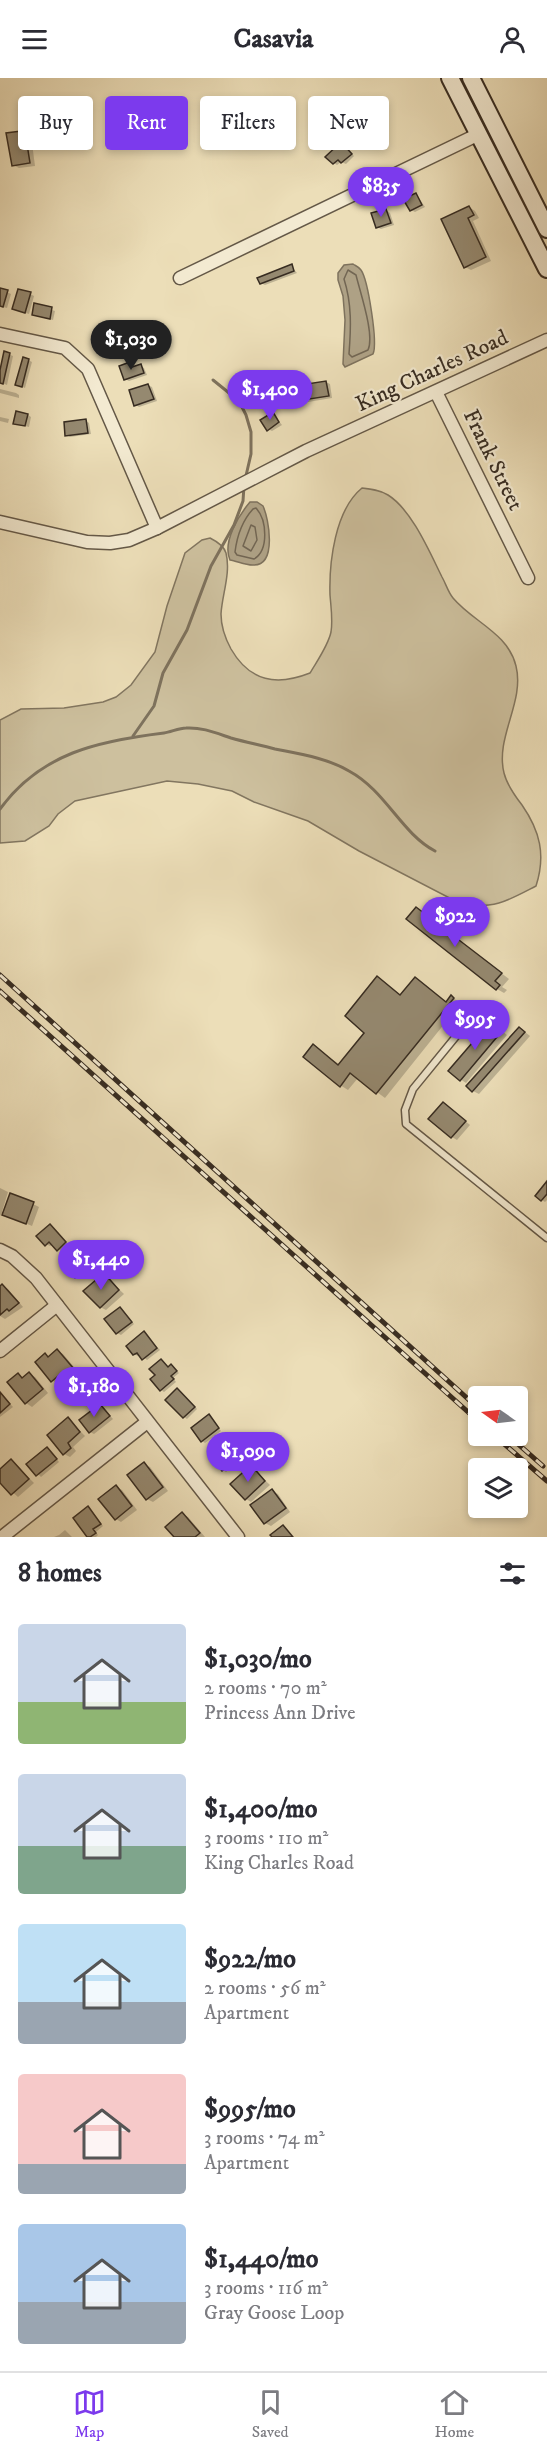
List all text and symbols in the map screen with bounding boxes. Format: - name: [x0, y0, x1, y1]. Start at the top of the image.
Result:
- text: Casavia: [233, 22, 314, 56]
- icon: menu: [18, 23, 51, 56]
- icon: person: [496, 23, 529, 56]
- chip: Buy: [18, 96, 93, 150]
- chip: Rent: [105, 96, 188, 150]
- chip: Filters: [200, 96, 296, 150]
- chip: New: [308, 96, 389, 150]
- pin: $835: [345, 167, 417, 218]
- text: $835: [362, 174, 400, 199]
- pin: $1,030: [82, 320, 180, 371]
- street label: King Charles Road: [352, 324, 512, 418]
- text: $1,030: [105, 327, 157, 352]
- pin: $1,400: [221, 370, 319, 421]
- text: $1,400: [241, 377, 299, 402]
- street label: Frank Street: [457, 405, 529, 515]
- pin: $922: [419, 897, 491, 948]
- text: $922: [435, 904, 475, 929]
- pin: $995: [439, 1000, 511, 1051]
- text: $995: [455, 1007, 495, 1032]
- pin: $1,440: [52, 1240, 150, 1291]
- text: $1,440: [72, 1247, 130, 1272]
- pin: $1,180: [45, 1367, 143, 1418]
- text: $1,180: [68, 1374, 120, 1399]
- north arrow: [468, 1386, 528, 1446]
- map controls: [468, 1386, 528, 1518]
- pin: $1,090: [199, 1432, 297, 1483]
- text: $1,090: [220, 1439, 276, 1464]
- button: layers: [468, 1458, 528, 1518]
- text: 8 homes: [18, 1557, 102, 1590]
- icon: filters: [496, 1557, 529, 1590]
- text: $1,030/mo: [204, 1643, 312, 1676]
- icon: home: [66, 1648, 138, 1720]
- text: 2 rooms · 70 m²: [204, 1676, 327, 1701]
- text: Princess Ann Drive: [204, 1701, 356, 1726]
- text: $1,400/mo: [204, 1793, 317, 1826]
- icon: home: [66, 1798, 138, 1870]
- text: 3 rooms · 110 m²: [204, 1826, 328, 1851]
- text: King Charles Road: [204, 1851, 354, 1876]
- text: $922/mo: [204, 1943, 296, 1976]
- icon: home: [66, 1948, 138, 2020]
- text: 2 rooms · 56 m²: [204, 1976, 326, 2001]
- text: Apartment: [204, 2001, 289, 2026]
- text: $995/mo: [204, 2093, 296, 2126]
- icon: home: [66, 2098, 138, 2170]
- text: 3 rooms · 74 m²: [204, 2126, 325, 2151]
- text: Apartment: [204, 2151, 289, 2176]
- text: $1,440/mo: [204, 2243, 318, 2276]
- icon: home: [66, 2248, 138, 2320]
- text: 3 rooms · 116 m²: [204, 2276, 328, 2301]
- text: Gray Goose Loop: [204, 2301, 344, 2326]
- tab: Map: [73, 2386, 106, 2442]
- tab: Saved: [252, 2386, 289, 2442]
- tab: Home: [434, 2386, 474, 2442]

